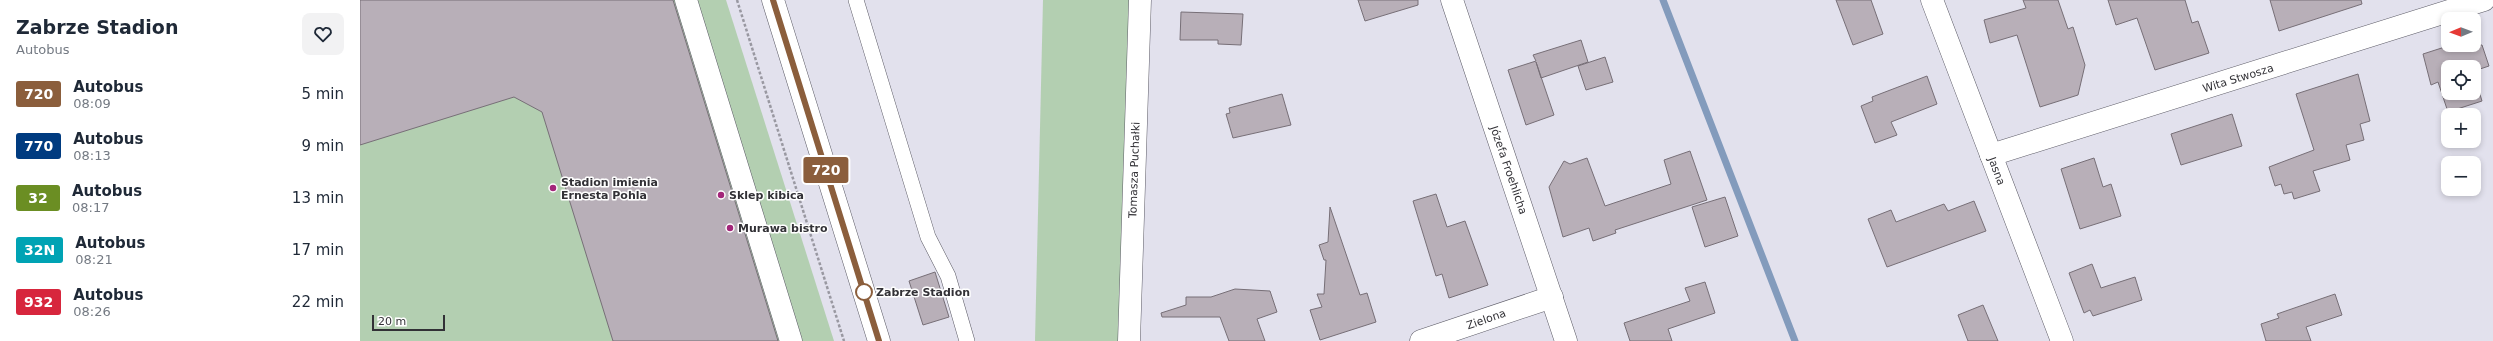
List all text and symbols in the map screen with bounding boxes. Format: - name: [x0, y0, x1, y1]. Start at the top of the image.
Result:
- north arrow: [2441, 12, 2481, 52]
- map controls: [2441, 12, 2481, 196]
- button: heart: [302, 13, 344, 55]
- text: Zabrze Stadion: [16, 16, 178, 38]
- text: Autobus: [16, 42, 69, 57]
- button: locate: [2441, 60, 2481, 100]
- street label: Wita Stwosza: [2201, 62, 2275, 95]
- text: Autobus: [73, 78, 143, 96]
- text: 5 min: [301, 85, 344, 103]
- text: 720: [24, 86, 53, 102]
- text: 08:09: [73, 96, 111, 111]
- button: +: [2441, 108, 2481, 148]
- street label: Tomasza Puchałki: [1126, 122, 1143, 219]
- street label: Józefa Froehlicha: [1487, 123, 1530, 216]
- text: Autobus: [73, 130, 143, 148]
- text: 9 min: [301, 137, 344, 155]
- text: 770: [24, 138, 53, 154]
- text: 08:13: [73, 148, 111, 163]
- street label: Jasna: [1985, 154, 2008, 187]
- button: −: [2441, 156, 2481, 196]
- line badge: 720: [803, 157, 849, 183]
- text: 720: [811, 162, 841, 178]
- place label: Stadion imienia Ernesta Pohla: [561, 176, 658, 202]
- text: Autobus: [72, 182, 142, 200]
- marker: Stadion imienia Ernesta Pohla: [548, 183, 558, 193]
- text: 13 min: [292, 189, 344, 207]
- place label: Sklep kibica: [729, 189, 804, 202]
- text: 32: [28, 190, 48, 206]
- marker: Sklep kibica: [716, 190, 726, 200]
- text: 08:17: [72, 200, 109, 215]
- place label: Murawa bistro: [738, 222, 828, 235]
- marker: Murawa bistro: [725, 223, 735, 233]
- text: Autobus: [75, 234, 145, 252]
- text: 17 min: [292, 241, 344, 259]
- text: 32N: [24, 242, 55, 258]
- text: 08:21: [75, 252, 113, 267]
- marker: Zabrze Stadion: [855, 283, 873, 301]
- text: Autobus: [73, 286, 143, 304]
- place label: Zabrze Stadion: [876, 286, 970, 299]
- text: 22 min: [292, 293, 344, 311]
- text: 932: [24, 294, 53, 310]
- text: 08:26: [73, 304, 111, 319]
- street label: Zielona: [1465, 307, 1508, 332]
- scale bar: [372, 313, 445, 332]
- text: 20 m: [378, 315, 406, 328]

